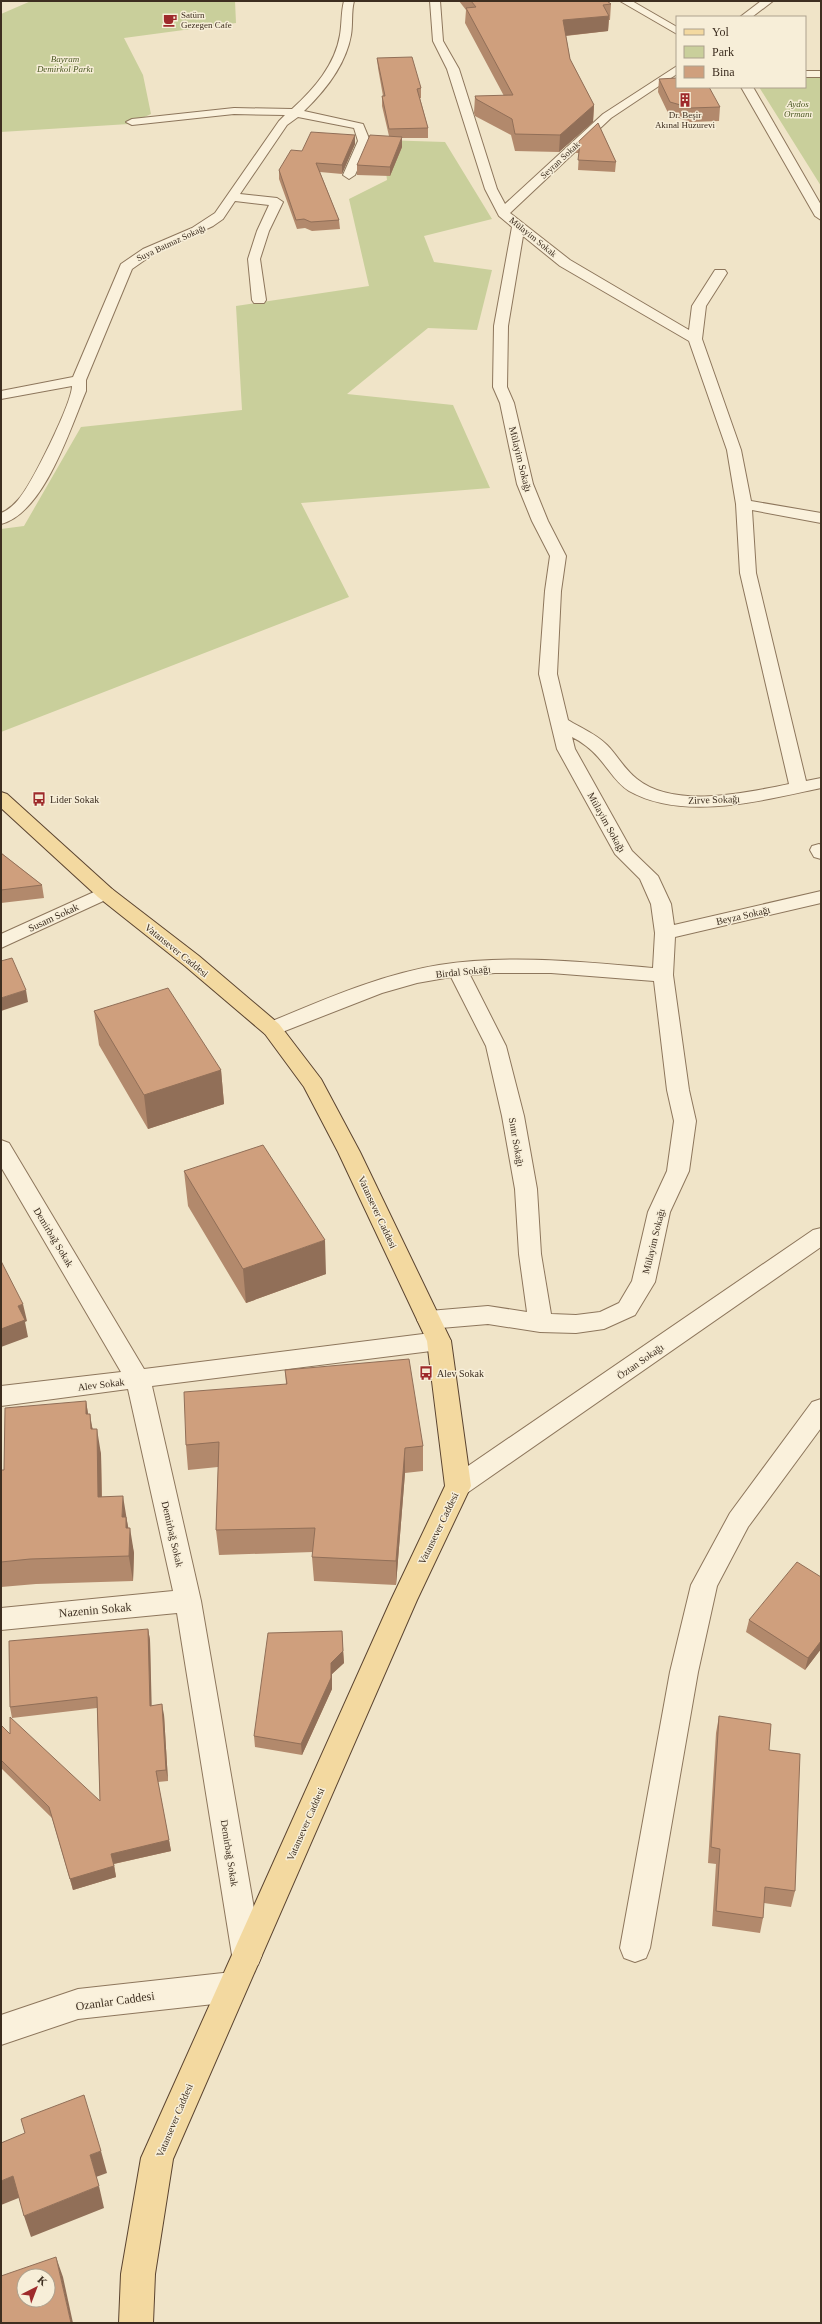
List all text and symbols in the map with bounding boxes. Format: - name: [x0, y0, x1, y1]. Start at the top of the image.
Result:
- place label: Satürn Gezegen Cafe: [181, 10, 232, 30]
- cafe icon: Satürn Gezegen Cafe: [162, 12, 178, 28]
- legend: [676, 16, 806, 88]
- text: Yol: [712, 25, 729, 39]
- text: Park: [712, 45, 734, 59]
- park label: Bayram Demirkol Parkı: [36, 54, 93, 74]
- text: Bina: [712, 65, 735, 79]
- building icon: Dr. Beşir Akınal Huzurevi: [677, 92, 693, 108]
- park label: Aydos Ormanı: [784, 99, 812, 119]
- place label: Dr. Beşir Akınal Huzurevi: [655, 110, 716, 130]
- street label: Seyran Sokak: [538, 139, 582, 181]
- street label: Mülayim Sokak: [507, 215, 559, 259]
- street label: Suya Batmaz Sokağı: [135, 222, 208, 263]
- street label: Mülayim Sokağı: [507, 425, 534, 493]
- street label: Mülayim Sokağı: [586, 790, 628, 854]
- bus stop icon: Lider Sokak: [31, 791, 47, 807]
- street label: Zirve Sokağı: [688, 793, 740, 806]
- place label: Lider Sokak: [50, 794, 99, 805]
- street label: Susam Sokak: [26, 901, 80, 934]
- street label: Beyza Sokağı: [715, 904, 771, 927]
- street label: Vatansever Caddesi: [143, 921, 211, 980]
- street label: Birdal Sokağı: [435, 963, 491, 980]
- street label: Sınır Sokağı: [507, 1117, 526, 1168]
- street label: Vatansever Caddesi: [356, 1174, 399, 1250]
- street label: Demirbağ Sokak: [31, 1205, 76, 1269]
- street label: Mülayim Sokağı: [640, 1207, 667, 1275]
- street label: Öztan Sokağı: [615, 1341, 666, 1381]
- bus stop icon: Alev Sokak: [418, 1365, 434, 1381]
- place label: Alev Sokak: [437, 1368, 484, 1379]
- street label: Alev Sokak: [77, 1376, 125, 1393]
- street label: Vatansever Caddesi: [416, 1490, 461, 1566]
- street label: Demirbağ Sokak: [160, 1500, 185, 1568]
- street label: Nazenin Sokak: [58, 1600, 132, 1620]
- street label: Vatansever Caddesi: [284, 1786, 327, 1862]
- street label: Demirbağ Sokak: [219, 1819, 240, 1887]
- street label: Ozanlar Caddesi: [75, 1988, 156, 2013]
- street label: Vatansever Caddesi: [154, 2082, 195, 2159]
- north arrow: [16, 2268, 56, 2308]
- text: K: [35, 2273, 50, 2288]

